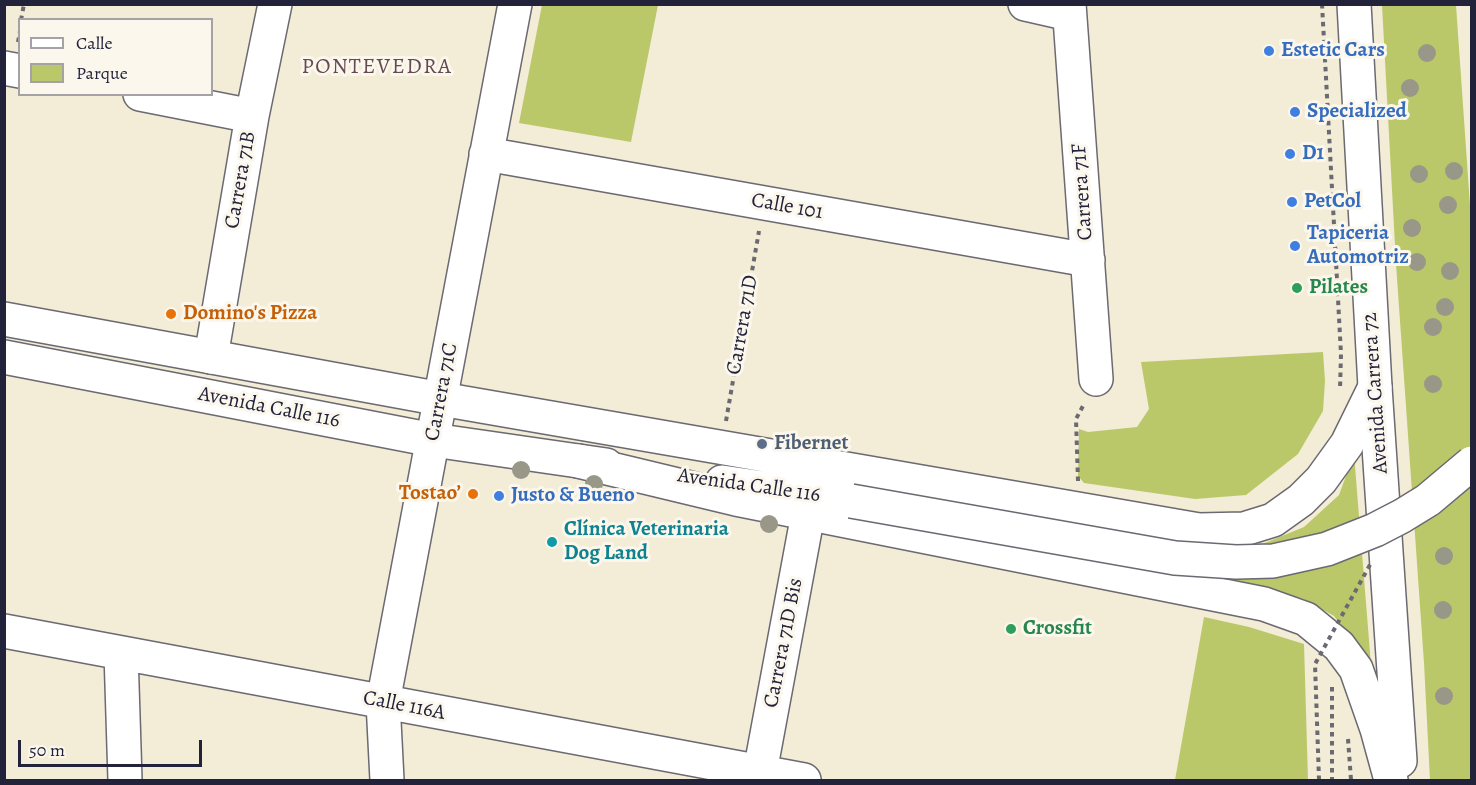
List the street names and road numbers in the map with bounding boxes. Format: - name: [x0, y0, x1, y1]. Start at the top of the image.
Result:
- street label: Carrera 71B: [220, 129, 262, 231]
- street label: Carrera 71F: [1067, 143, 1099, 241]
- street label: Calle 101: [749, 188, 825, 226]
- street label: Carrera 71D: [722, 273, 764, 377]
- street label: Avenida Carrera 72: [1358, 311, 1394, 475]
- street label: Carrera 71C: [420, 341, 464, 443]
- street label: Avenida Calle 116: [196, 382, 342, 434]
- street label: Avenida Calle 116: [676, 464, 822, 508]
- street label: Carrera 71D Bis: [759, 576, 809, 710]
- street label: Calle 116A: [361, 686, 447, 726]

